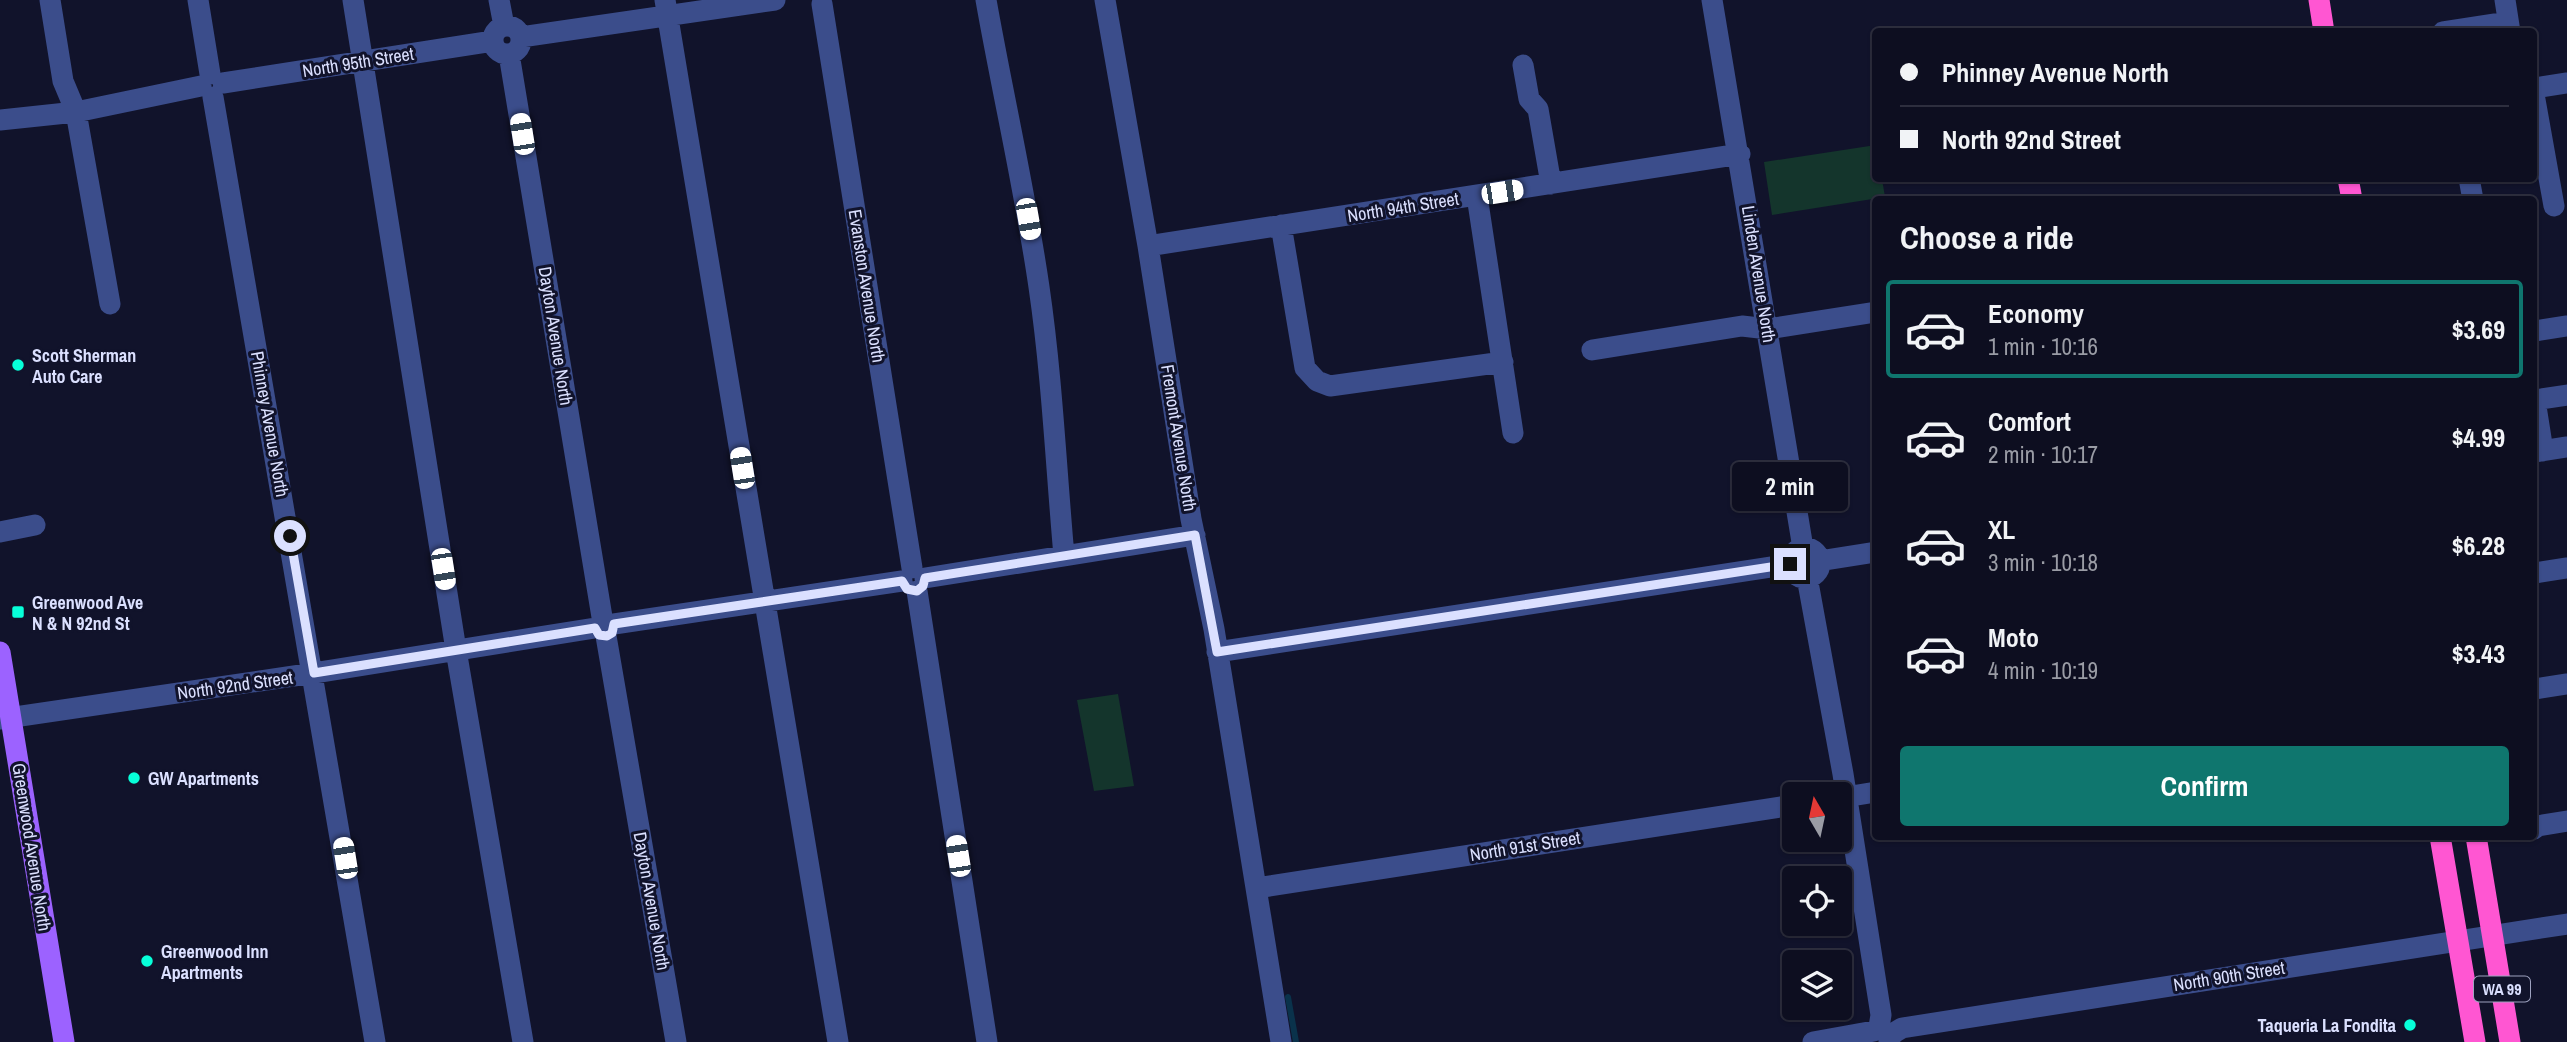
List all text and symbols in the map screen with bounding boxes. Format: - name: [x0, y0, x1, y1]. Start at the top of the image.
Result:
- street label: North 95th Street: [301, 41, 415, 83]
- text: Phinney Avenue North: [1942, 55, 2169, 90]
- car: [509, 112, 536, 156]
- text: North 92nd Street: [1942, 122, 2121, 157]
- car: [1480, 178, 1525, 206]
- street label: North 94th Street: [1346, 186, 1460, 228]
- car: [1015, 196, 1042, 242]
- street label: Linden Avenue North: [1736, 204, 1782, 344]
- street label: Evanston Avenue North: [843, 208, 891, 364]
- text: Choose a ride: [1900, 216, 2074, 259]
- street label: Dayton Avenue North: [533, 265, 579, 407]
- text: Economy: [1988, 296, 2084, 331]
- icon: car: [1904, 298, 1967, 361]
- text: $3.69: [2452, 312, 2505, 347]
- text: 1 min · 10:16: [1988, 331, 2098, 362]
- place label: Scott Sherman Auto Care: [32, 343, 136, 389]
- street label: Phinney Avenue North: [245, 349, 295, 499]
- marker: Scott Sherman Auto Care: [10, 357, 26, 373]
- street label: Fremont Avenue North: [1155, 363, 1203, 513]
- text: Comfort: [1988, 404, 2071, 439]
- icon: car: [1904, 406, 1967, 469]
- text: $4.99: [2452, 420, 2505, 455]
- text: 2 min · 10:17: [1988, 439, 2098, 470]
- car: [729, 446, 756, 490]
- callout: 2 min: [1732, 462, 1848, 512]
- text: 2 min: [1765, 471, 1815, 502]
- text: XL: [1988, 512, 2015, 547]
- icon: car: [1904, 514, 1967, 577]
- route start: [274, 520, 306, 552]
- text: $6.28: [2452, 528, 2505, 563]
- car: [430, 547, 457, 591]
- text: 3 min · 10:18: [1988, 547, 2098, 578]
- route end: [1774, 548, 1806, 580]
- place label: Greenwood Ave N & N 92nd St: [32, 590, 143, 636]
- marker: Greenwood Ave N & N 92nd St: [10, 604, 26, 620]
- text: Moto: [1988, 620, 2039, 655]
- icon: car: [1904, 622, 1967, 685]
- text: $3.43: [2452, 636, 2505, 671]
- text: 4 min · 10:19: [1988, 655, 2098, 686]
- street label: North 92nd Street: [176, 665, 294, 705]
- button: Confirm: [1900, 746, 2509, 826]
- street label: Greenwood Avenue North: [6, 761, 58, 933]
- place label: GW Apartments: [148, 766, 259, 791]
- marker: GW Apartments: [126, 770, 142, 786]
- north arrow: [1782, 782, 1852, 852]
- map controls: [1782, 782, 1852, 1020]
- street label: North 91st Street: [1468, 825, 1582, 867]
- street label: Dayton Avenue North: [628, 830, 676, 972]
- car: [945, 834, 972, 878]
- car: [332, 836, 359, 880]
- button: locate: [1782, 866, 1852, 936]
- place label: Greenwood Inn Apartments: [161, 939, 268, 985]
- button: layers: [1782, 950, 1852, 1020]
- marker: Greenwood Inn Apartments: [139, 953, 155, 969]
- street label: North 90th Street: [2172, 955, 2286, 997]
- road number: WA 99: [2474, 976, 2530, 1001]
- place label: Taqueria La Fondita: [2258, 1013, 2397, 1038]
- marker: Taqueria La Fondita: [2402, 1017, 2418, 1033]

